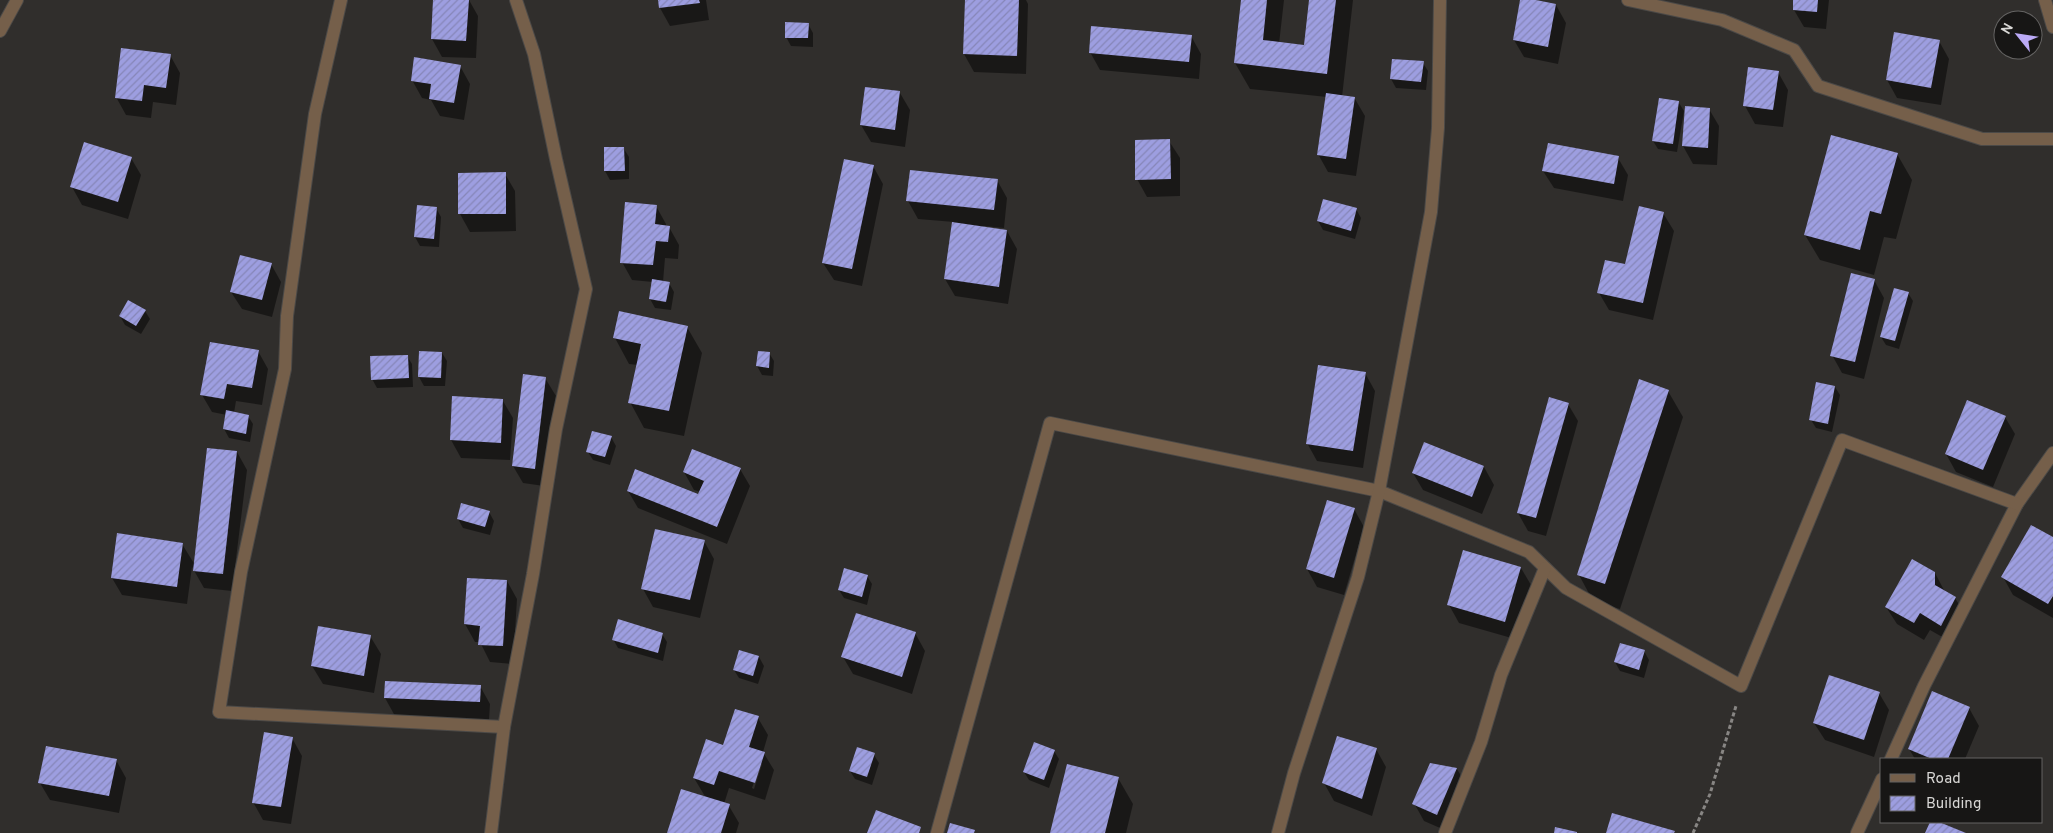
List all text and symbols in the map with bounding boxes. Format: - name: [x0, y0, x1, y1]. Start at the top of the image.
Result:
- north arrow: [1993, 10, 2043, 60]
- text: N: [1998, 21, 2018, 38]
- legend: [1880, 758, 2043, 823]
- text: Road: [1926, 770, 1961, 789]
- text: Building: [1926, 795, 1981, 814]

